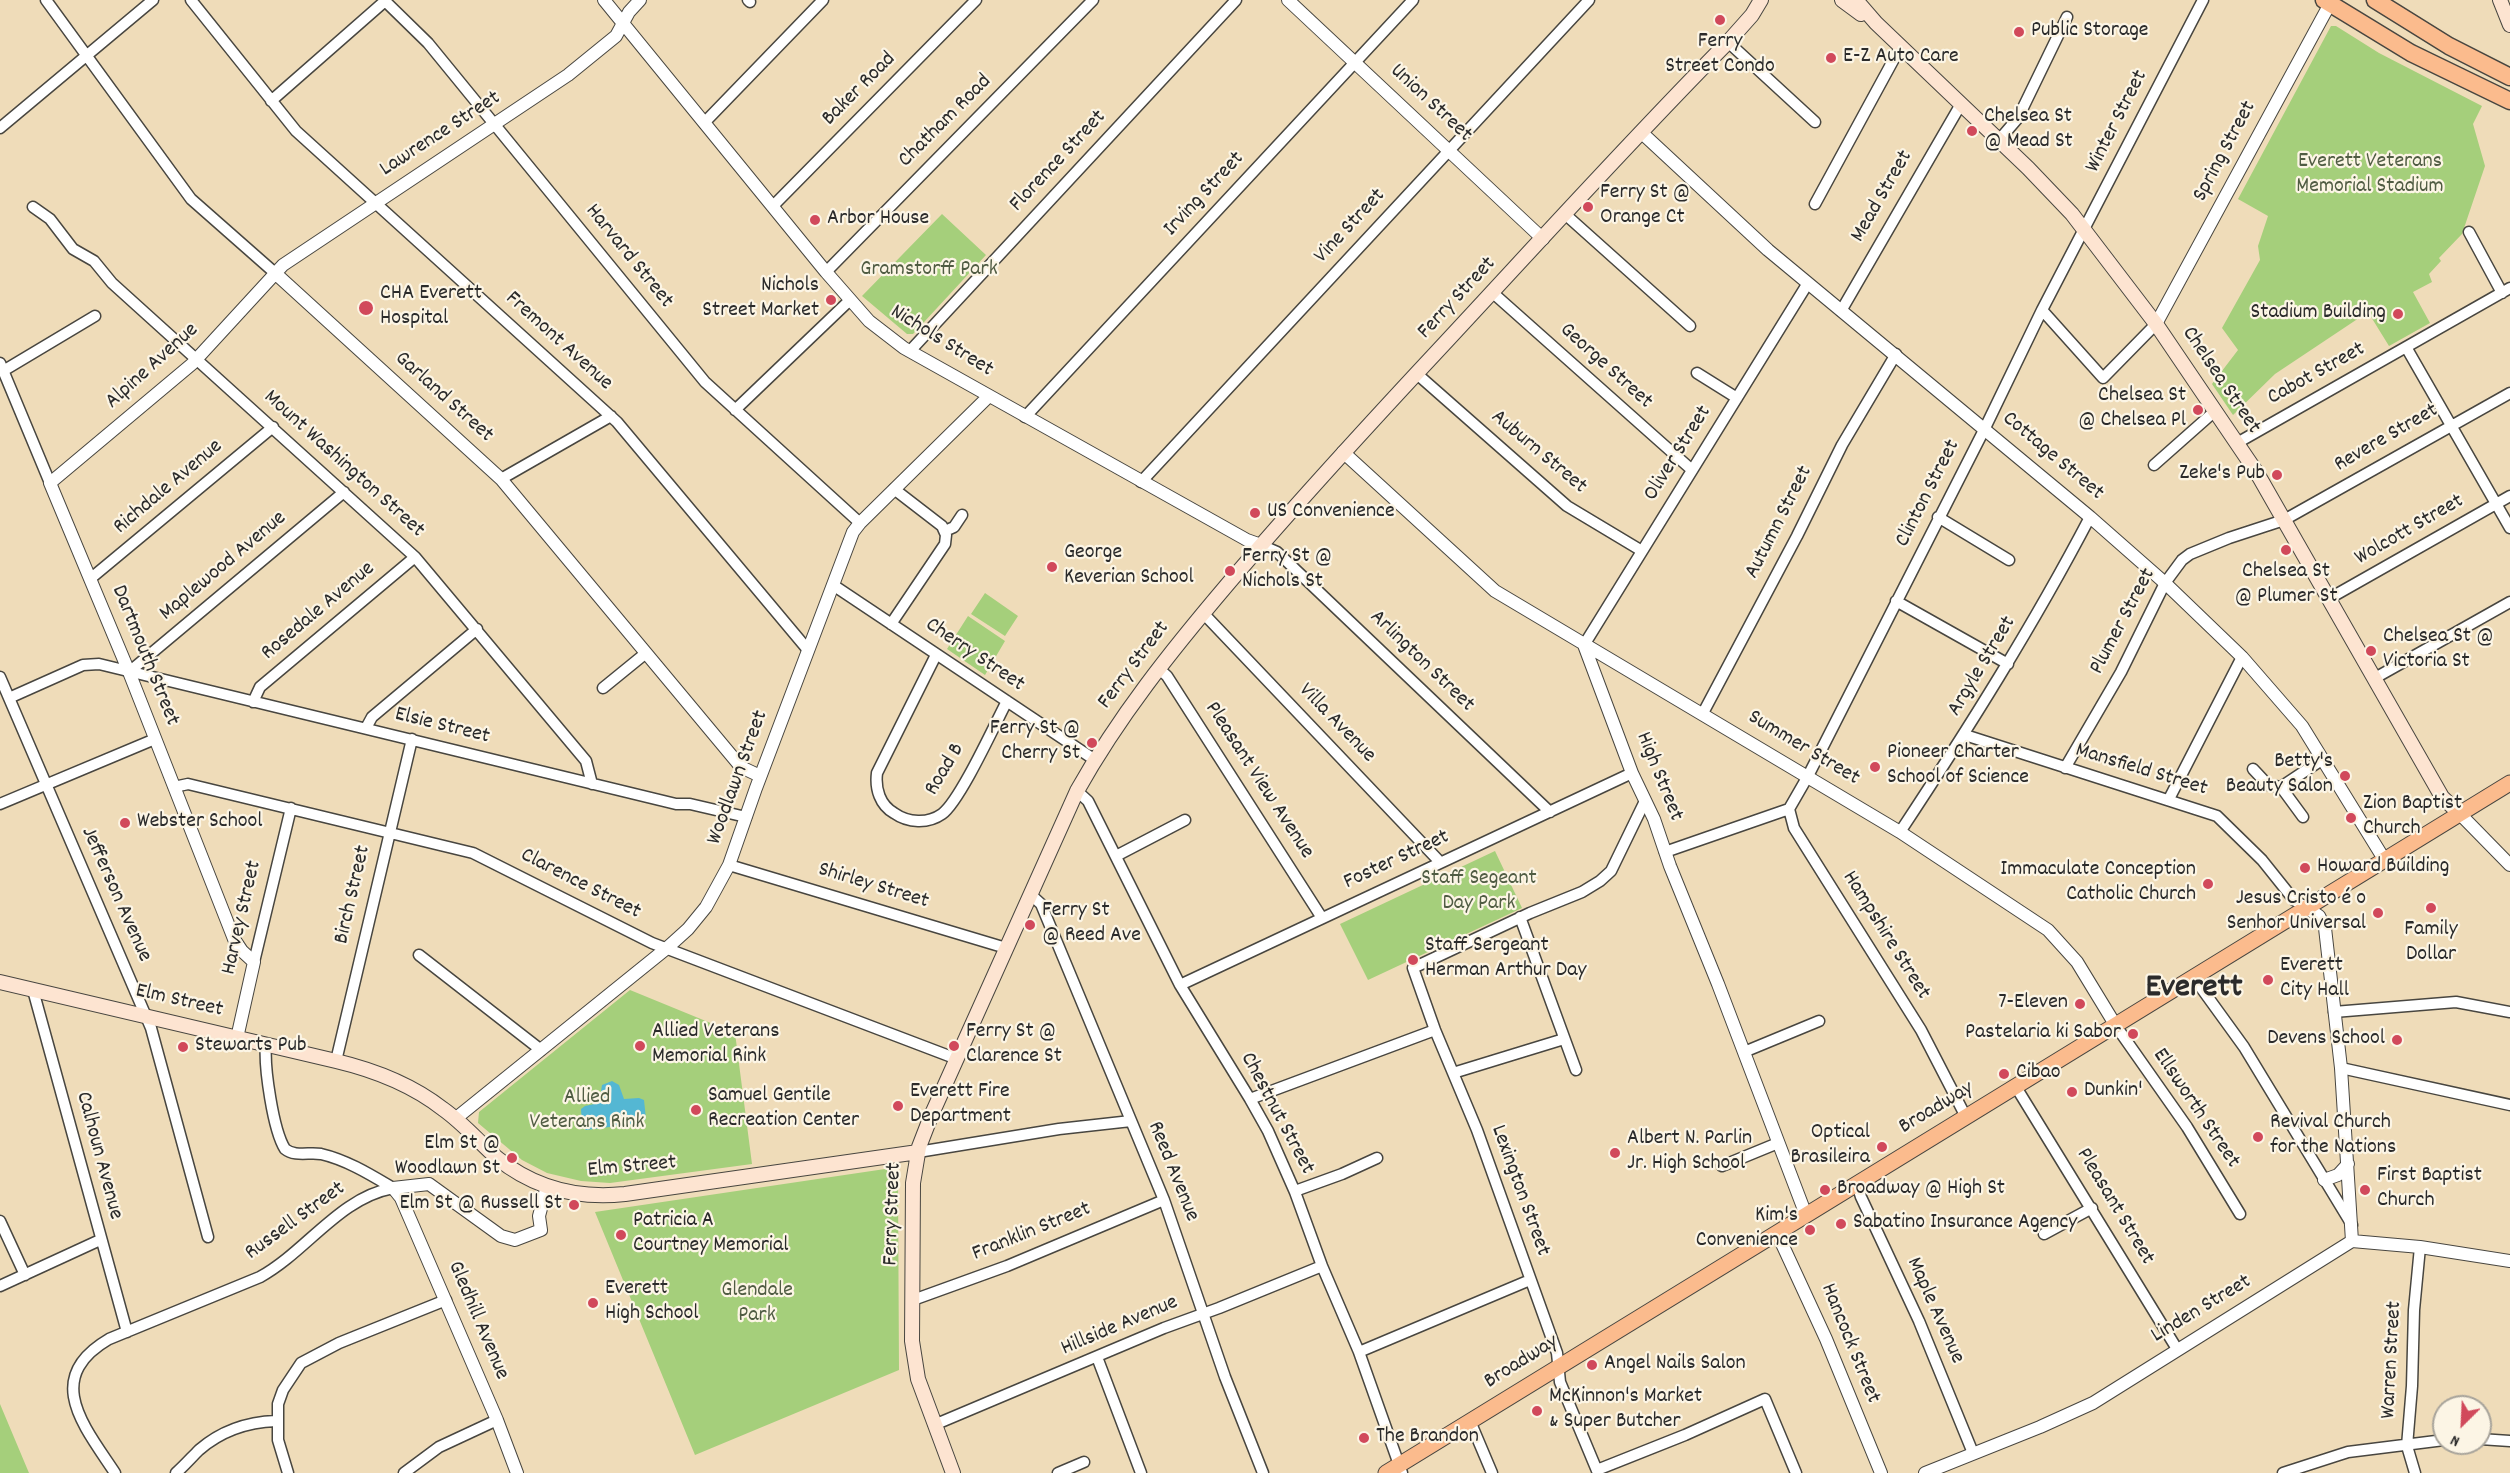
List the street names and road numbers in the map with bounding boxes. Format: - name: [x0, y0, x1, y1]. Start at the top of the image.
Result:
- street label: Baker Road: [818, 48, 902, 132]
- street label: Union Street: [1383, 59, 1477, 149]
- street label: Winter Street: [2081, 66, 2155, 178]
- street label: Chatham Road: [894, 70, 998, 174]
- street label: Lawrence Street: [376, 86, 506, 184]
- street label: Spring Street: [2188, 97, 2264, 207]
- street label: Florence Street: [1005, 106, 1113, 218]
- street label: Mead Street: [1846, 146, 1920, 248]
- street label: Irving Street: [1159, 147, 1251, 243]
- street label: Vine Street: [1310, 184, 1392, 270]
- street label: Harvard Street: [578, 200, 678, 314]
- street label: Ferry Street: [1413, 252, 1503, 346]
- street label: Fremont Avenue: [499, 287, 617, 397]
- street label: Nichols Street: [885, 300, 997, 384]
- street label: Alpine Avenue: [101, 318, 205, 416]
- street label: George Street: [1553, 318, 1657, 416]
- street label: Chelsea Street: [2174, 322, 2266, 440]
- street label: Cabot Street: [2264, 337, 2370, 413]
- street label: Garland Street: [388, 347, 498, 449]
- street label: Mount Washington Street: [257, 386, 429, 544]
- street label: Revere Street: [2330, 399, 2444, 479]
- street label: Oliver Street: [1639, 401, 1719, 507]
- street label: Auburn Street: [1485, 405, 1591, 501]
- street label: Cottage Street: [1996, 407, 2108, 507]
- street label: Richdale Avenue: [109, 435, 229, 541]
- street label: Clinton Street: [1891, 436, 1967, 552]
- street label: Autumn Street: [1740, 462, 1820, 584]
- street label: Wolcott Street: [2351, 489, 2469, 573]
- street label: Maplewood Avenue: [155, 506, 293, 628]
- street label: Rosedale Avenue: [257, 557, 381, 667]
- street label: Plumer Street: [2085, 565, 2163, 679]
- street label: Dartmouth Street: [104, 582, 184, 730]
- street label: Arlington Street: [1363, 605, 1479, 719]
- street label: Argyle Street: [1943, 612, 2023, 722]
- street label: Cherry Street: [919, 613, 1029, 699]
- street label: Ferry Street: [1093, 617, 1177, 715]
- street label: Villa Avenue: [1292, 679, 1380, 769]
- street label: Pleasant View Avenue: [1197, 698, 1319, 864]
- street label: Elsie Street: [392, 702, 492, 752]
- street label: Summer Street: [1742, 705, 1864, 793]
- street label: Woodlawn Street: [702, 707, 776, 849]
- street label: High Street: [1628, 729, 1688, 825]
- street label: Mansfield Street: [2072, 738, 2210, 804]
- street label: Road B: [920, 739, 972, 801]
- street label: Jefferson Avenue: [73, 823, 157, 967]
- street label: Foster Street: [1340, 825, 1454, 897]
- street label: Birch Street: [330, 843, 378, 947]
- street label: Clarence Street: [515, 843, 645, 927]
- street label: Shirley Street: [814, 858, 932, 916]
- street label: Harvey Street: [217, 859, 269, 977]
- street label: Hampshire Street: [1835, 867, 1935, 1005]
- street label: Elm Street: [133, 979, 225, 1025]
- street label: Ellsworth Street: [2145, 1044, 2245, 1174]
- street label: Chestnut Street: [1233, 1049, 1319, 1179]
- street label: Broadway: [1895, 1076, 1979, 1142]
- street label: Calhoun Avenue: [68, 1089, 128, 1223]
- street label: Reed Avenue: [1140, 1118, 1204, 1226]
- street label: Lexington Street: [1483, 1122, 1555, 1260]
- street label: Pleasant Street: [2069, 1144, 2159, 1270]
- street label: Elm Street: [587, 1151, 677, 1185]
- street label: Ferry Street: [879, 1162, 909, 1266]
- street label: Russell Street: [241, 1177, 351, 1267]
- street label: Franklin Street: [969, 1197, 1095, 1269]
- street label: Maple Avenue: [1899, 1254, 1969, 1368]
- street label: Gledhill Avenue: [440, 1258, 514, 1384]
- street label: Linden Street: [2147, 1270, 2257, 1350]
- street label: Hancock Street: [1813, 1280, 1885, 1408]
- street label: Hillside Avenue: [1058, 1291, 1182, 1363]
- street label: Warren Street: [2377, 1301, 2409, 1419]
- street label: Broadway: [1480, 1330, 1564, 1396]

